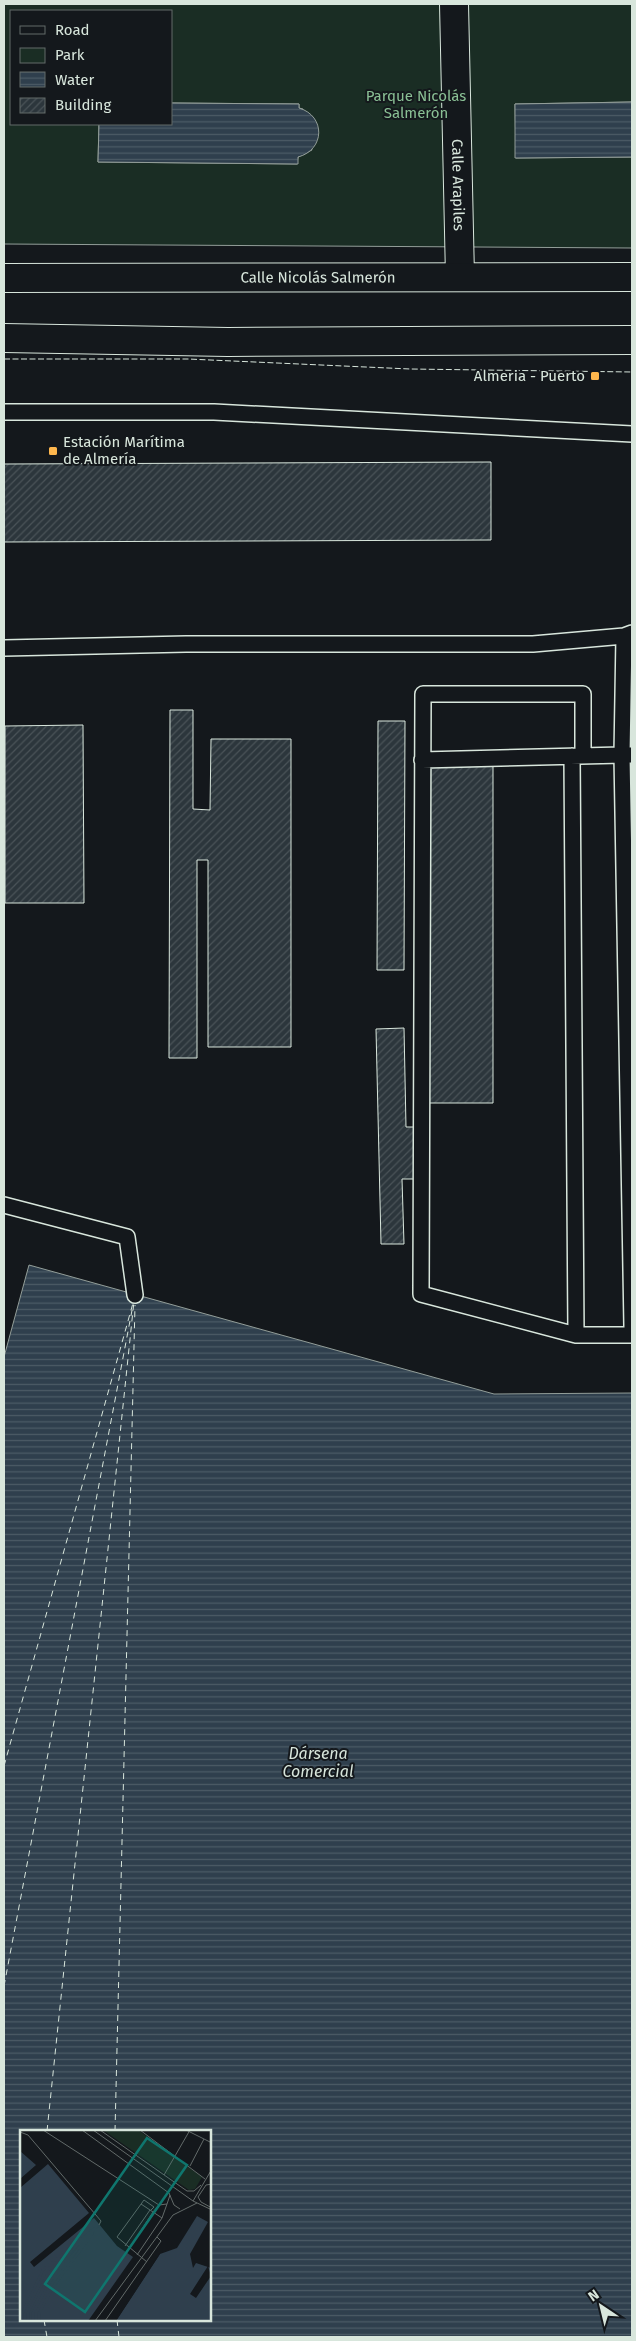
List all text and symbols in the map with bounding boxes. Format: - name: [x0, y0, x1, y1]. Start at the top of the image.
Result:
- legend: [10, 10, 172, 125]
- text: Road: [55, 21, 90, 39]
- text: Park: [55, 46, 85, 64]
- text: Water: [55, 71, 94, 89]
- park label: Parque Nicolás Salmerón: [366, 87, 466, 122]
- text: Building: [55, 96, 111, 114]
- street label: Calle Arapiles: [448, 139, 468, 231]
- street label: Calle Nicolás Salmerón: [240, 268, 396, 287]
- place label: Almeria - Puerto: [474, 367, 585, 385]
- marker: Almeria - Puerto: [589, 370, 601, 382]
- place label: Estación Marítima de Almería: [63, 433, 185, 468]
- marker: Estación Marítima de Almería: [47, 445, 59, 457]
- water label: Dársena Comercial: [283, 1744, 354, 1781]
- inset map: [20, 2130, 211, 2321]
- north arrow: [576, 2281, 626, 2331]
- text: N: [585, 2286, 603, 2305]

